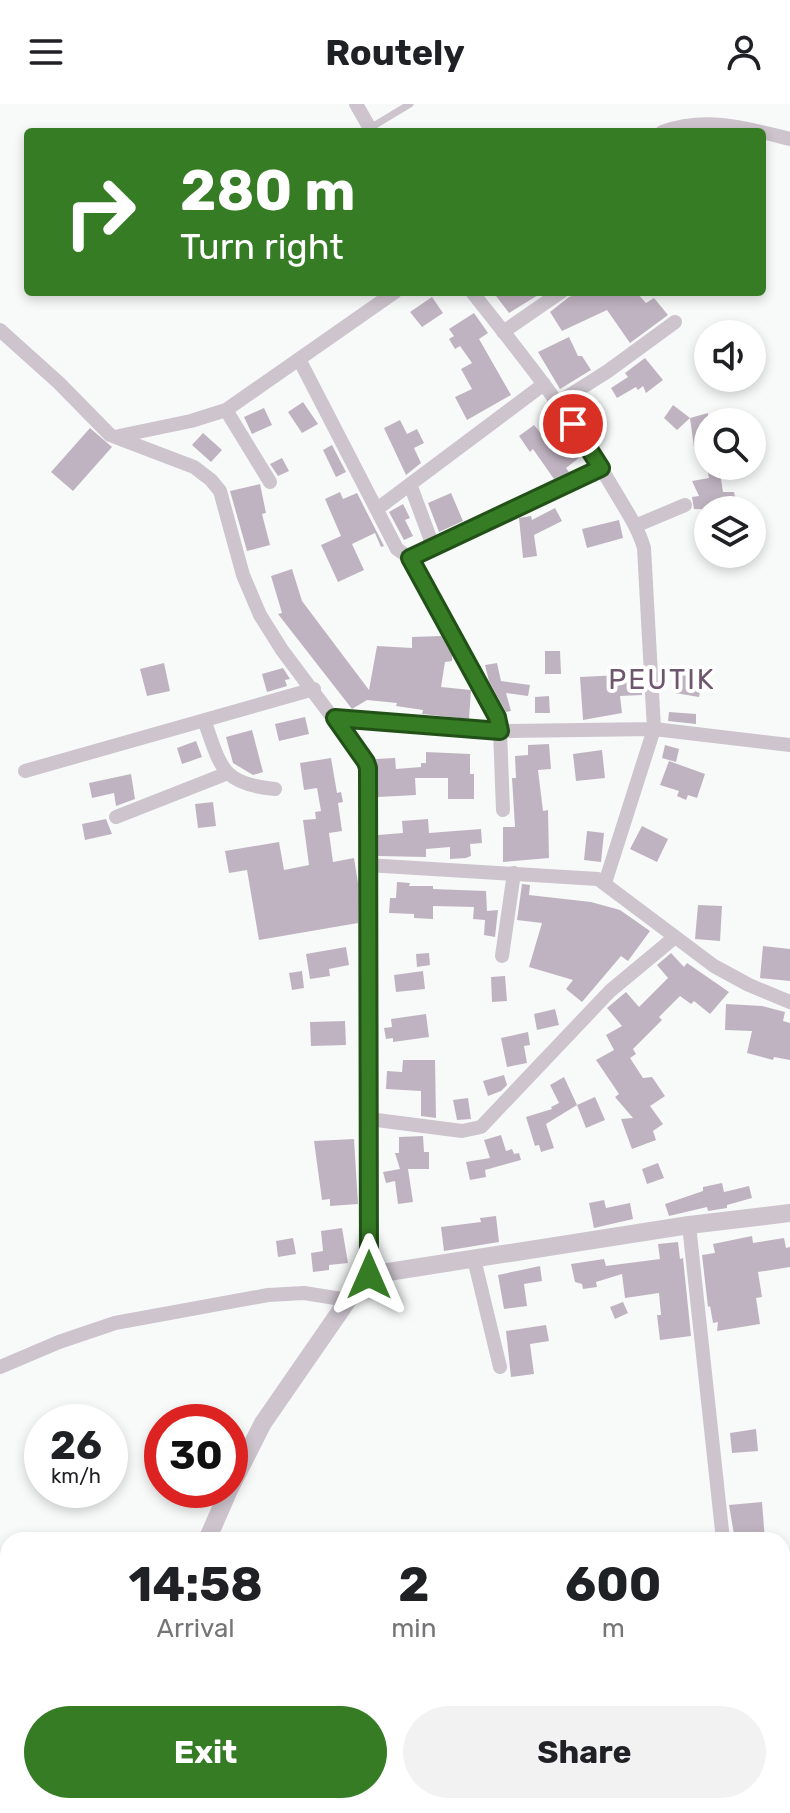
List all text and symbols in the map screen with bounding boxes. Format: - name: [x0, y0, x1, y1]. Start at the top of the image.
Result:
- icon: menu: [24, 30, 68, 74]
- icon: person: [722, 30, 766, 74]
- text: Routely: [325, 31, 465, 74]
- text: 280 m: [180, 158, 356, 224]
- icon: right: [48, 160, 152, 264]
- text: Turn right: [180, 225, 344, 268]
- map controls: [694, 320, 766, 568]
- button: sound: [694, 320, 766, 392]
- pin: [539, 390, 607, 458]
- icon: arrive: [551, 402, 595, 446]
- button: search: [694, 408, 766, 480]
- button: layers: [694, 496, 766, 568]
- district label: PEUTIK: [608, 663, 716, 696]
- position arrow: [327, 1233, 411, 1317]
- speed limit sign: 30: [144, 1404, 248, 1508]
- text: 26: [50, 1422, 102, 1469]
- text: km/h: [51, 1464, 101, 1488]
- text: 14:58: [129, 1556, 263, 1613]
- text: 2: [398, 1556, 429, 1613]
- text: 600: [565, 1556, 661, 1613]
- text: Arrival: [157, 1613, 235, 1644]
- text: min: [391, 1613, 436, 1644]
- text: m: [602, 1613, 625, 1644]
- button: Exit: [24, 1706, 387, 1798]
- button: Share: [403, 1706, 766, 1798]

